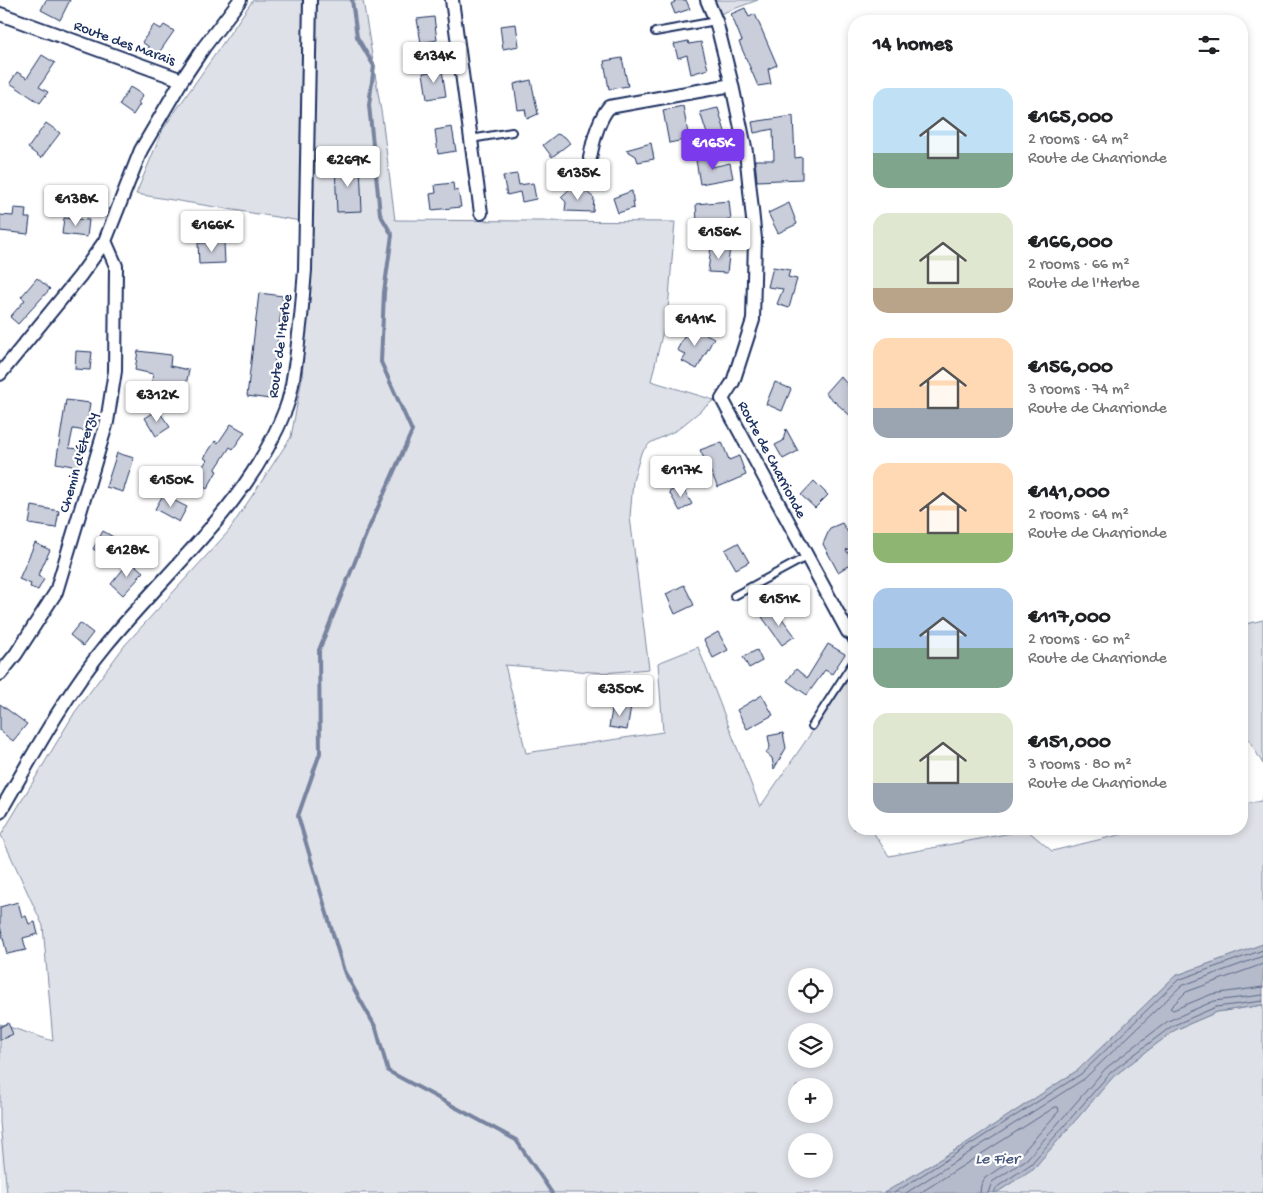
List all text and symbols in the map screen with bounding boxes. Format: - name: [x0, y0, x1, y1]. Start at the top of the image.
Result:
- street label: Route des Marais: [71, 17, 178, 71]
- icon: filters: [1195, 31, 1223, 59]
- text: 14 homes: [873, 33, 952, 58]
- pin: €134K: [399, 42, 469, 84]
- text: €134K: [414, 48, 454, 67]
- text: €165,000: [1028, 106, 1113, 131]
- icon: home: [913, 108, 973, 168]
- pin: €165K: [678, 128, 748, 171]
- text: 2 rooms · 64 m²: [1028, 131, 1129, 150]
- text: €165K: [692, 135, 734, 154]
- pin: €269K: [313, 146, 383, 188]
- text: Route de Charrionde: [1028, 150, 1167, 169]
- text: €269K: [327, 152, 369, 171]
- pin: €135K: [543, 158, 613, 201]
- text: €135K: [557, 165, 599, 184]
- pin: €138K: [41, 184, 111, 227]
- text: €138K: [55, 191, 97, 210]
- pin: €166K: [177, 210, 247, 253]
- text: €166K: [191, 217, 233, 236]
- pin: €156K: [684, 218, 754, 260]
- text: €156K: [698, 224, 740, 243]
- text: €166,000: [1028, 231, 1113, 256]
- icon: home: [913, 233, 973, 293]
- text: 2 rooms · 66 m²: [1028, 256, 1129, 275]
- text: Route de l'Herbe: [1028, 275, 1140, 294]
- street label: Route de l'Herbe: [265, 293, 297, 399]
- pin: €141K: [660, 304, 730, 347]
- text: €141K: [676, 311, 714, 330]
- text: €156,000: [1028, 356, 1113, 381]
- icon: home: [913, 358, 973, 418]
- pin: €312K: [122, 380, 192, 423]
- text: 3 rooms · 74 m²: [1028, 381, 1130, 400]
- text: €312K: [137, 387, 177, 406]
- street label: Route de Charrionde: [733, 398, 810, 522]
- text: Route de Charrionde: [1028, 400, 1167, 419]
- street label: Chemin d'Éterzy: [56, 410, 102, 515]
- pin: €117K: [646, 456, 716, 498]
- text: €117K: [661, 462, 701, 481]
- pin: €150K: [136, 466, 206, 508]
- text: €150K: [150, 472, 192, 491]
- text: €141,000: [1028, 481, 1110, 506]
- icon: home: [913, 483, 973, 543]
- text: 2 rooms · 64 m²: [1028, 506, 1129, 525]
- text: Route de Charrionde: [1028, 525, 1167, 544]
- pin: €128K: [92, 536, 162, 578]
- text: €128K: [106, 542, 148, 561]
- pin: €151K: [744, 584, 814, 627]
- text: €151K: [759, 591, 799, 610]
- text: €117,000: [1028, 606, 1111, 631]
- icon: home: [913, 608, 973, 668]
- text: 2 rooms · 60 m²: [1028, 631, 1130, 650]
- text: Route de Charrionde: [1028, 650, 1167, 669]
- pin: €350K: [585, 674, 655, 717]
- text: €350K: [598, 681, 642, 700]
- text: €151,000: [1028, 731, 1111, 756]
- icon: home: [913, 733, 973, 793]
- text: 3 rooms · 80 m²: [1028, 756, 1132, 775]
- text: Route de Charrionde: [1028, 775, 1167, 794]
- map controls: [788, 968, 833, 1178]
- button: locate: [788, 968, 833, 1013]
- button: layers: [788, 1023, 833, 1068]
- button: +: [788, 1078, 833, 1123]
- button: −: [788, 1133, 833, 1178]
- water label: Le Fier: [975, 1151, 1022, 1170]

